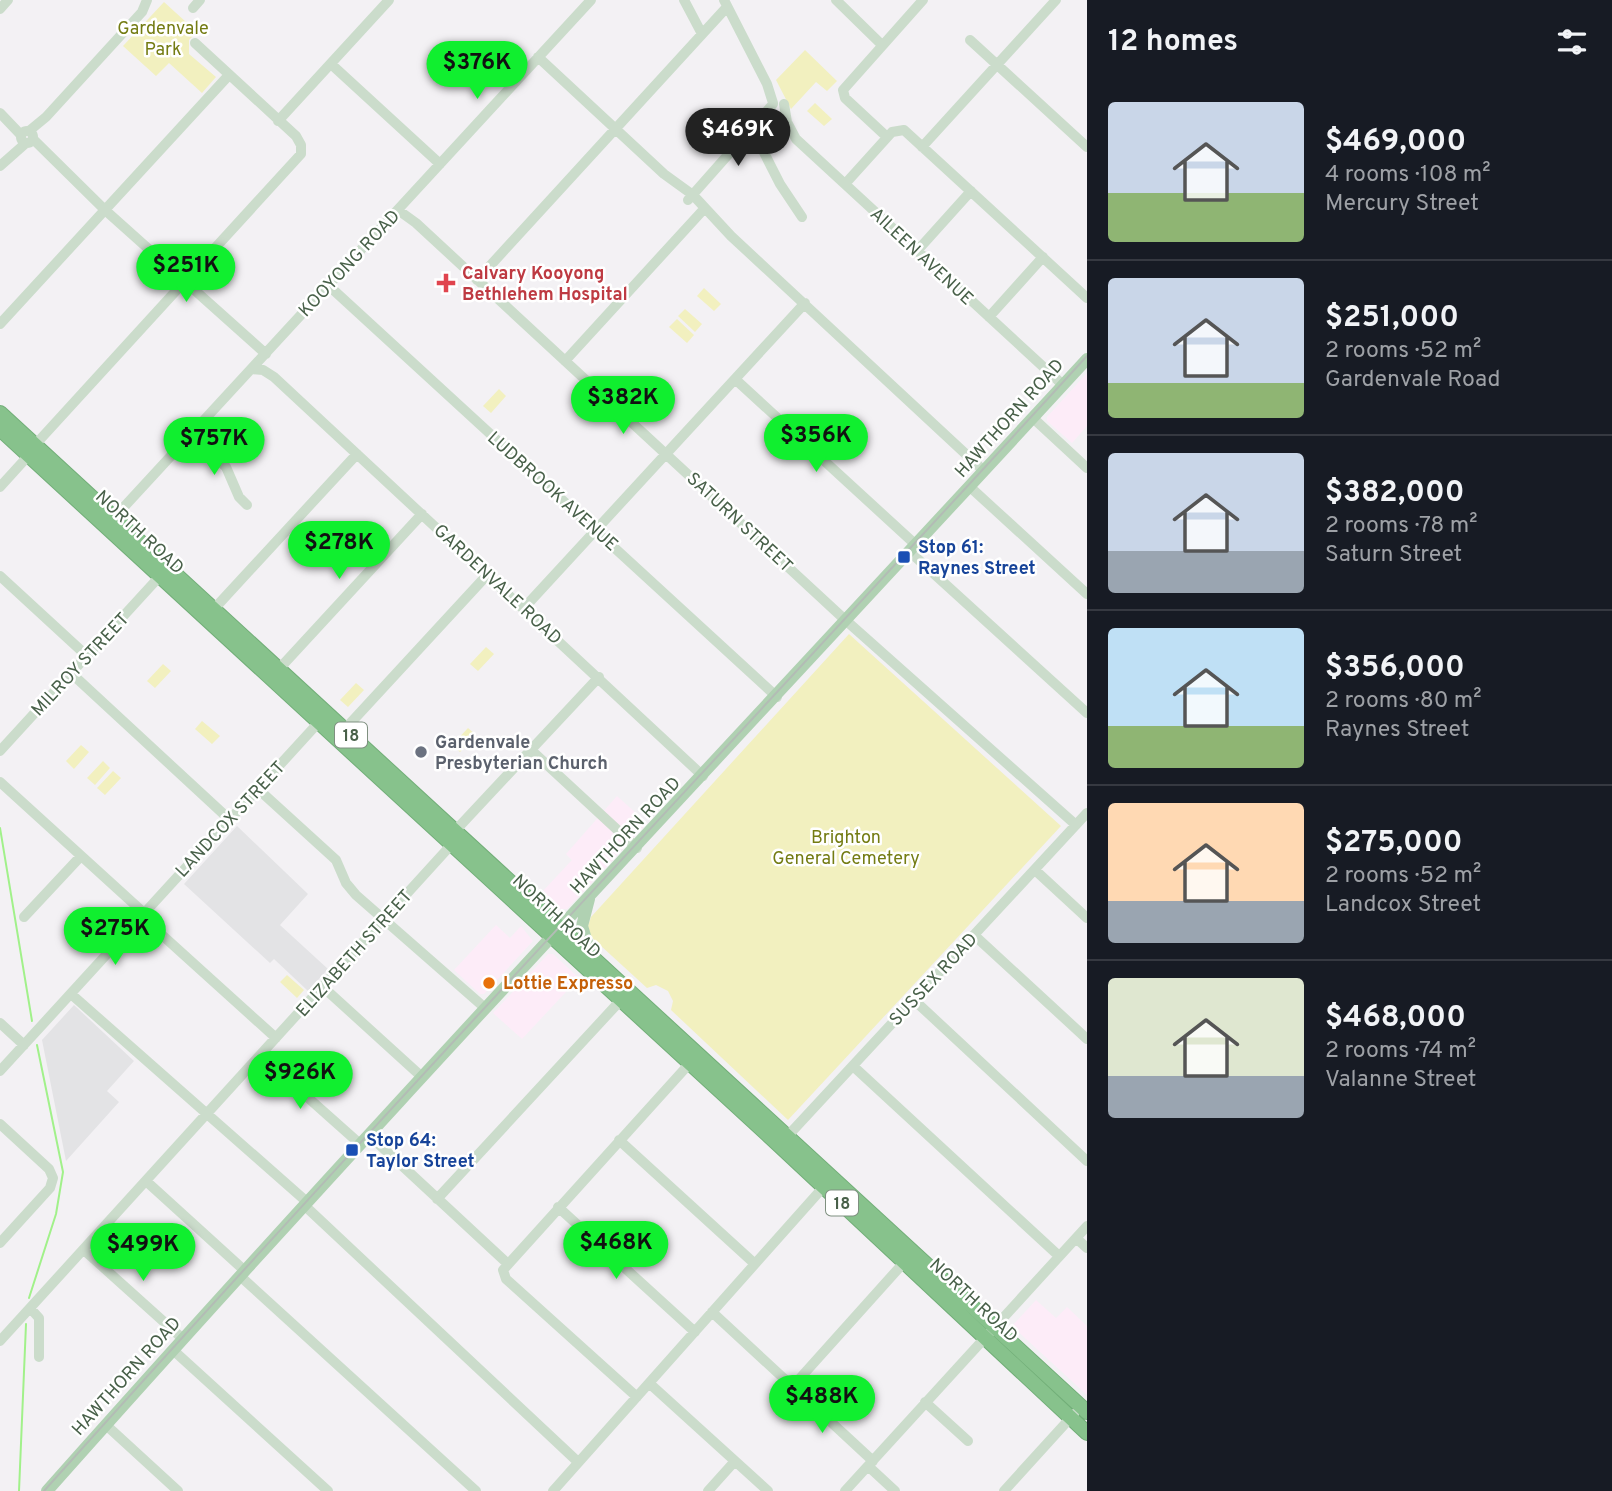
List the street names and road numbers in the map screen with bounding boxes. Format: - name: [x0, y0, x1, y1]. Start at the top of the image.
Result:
- street label: AILEEN AVENUE: [864, 203, 977, 311]
- street label: KOOYONG ROAD: [294, 205, 406, 323]
- street label: HAWTHORN ROAD: [951, 355, 1070, 483]
- street label: LUDBROOK AVENUE: [482, 427, 622, 557]
- street label: SATURN STREET: [681, 468, 797, 578]
- street label: NORTH ROAD: [90, 486, 188, 580]
- street label: GARDENVALE ROAD: [428, 520, 566, 650]
- street label: MILROY STREET: [27, 608, 135, 722]
- road number: 18: [335, 722, 367, 748]
- street label: LANDCOX STREET: [171, 757, 291, 883]
- street label: HAWTHORN ROAD: [566, 773, 686, 900]
- street label: NORTH ROAD: [507, 870, 605, 964]
- street label: ELIZABETH STREET: [292, 886, 418, 1022]
- street label: SUSSEX ROAD: [885, 929, 983, 1031]
- road number: 18: [826, 1190, 858, 1216]
- street label: NORTH ROAD: [924, 1254, 1022, 1348]
- street label: HAWTHORN ROAD: [68, 1313, 187, 1441]

